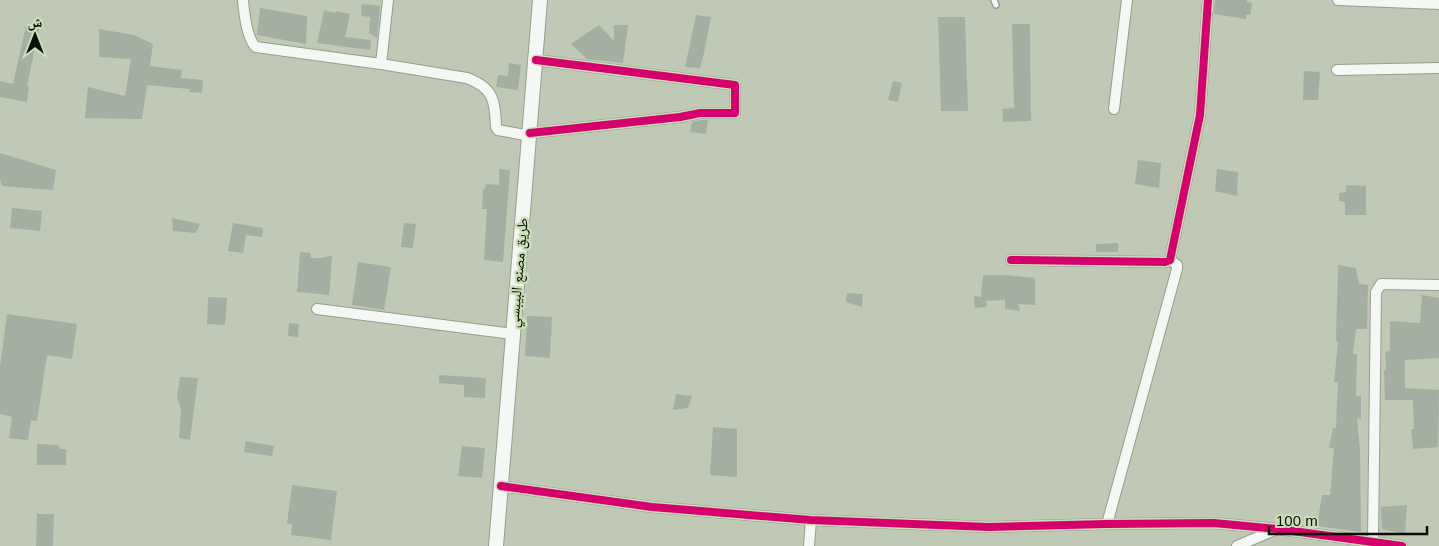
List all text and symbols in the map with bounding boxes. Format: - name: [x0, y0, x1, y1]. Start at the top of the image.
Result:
- north arrow: [10, 10, 60, 60]
- text: ش: [28, 14, 43, 31]
- street label: طريق مصنع البيبسي: [504, 217, 535, 329]
- scale bar: [1269, 504, 1426, 536]
- text: 100 m: [1276, 512, 1318, 529]

